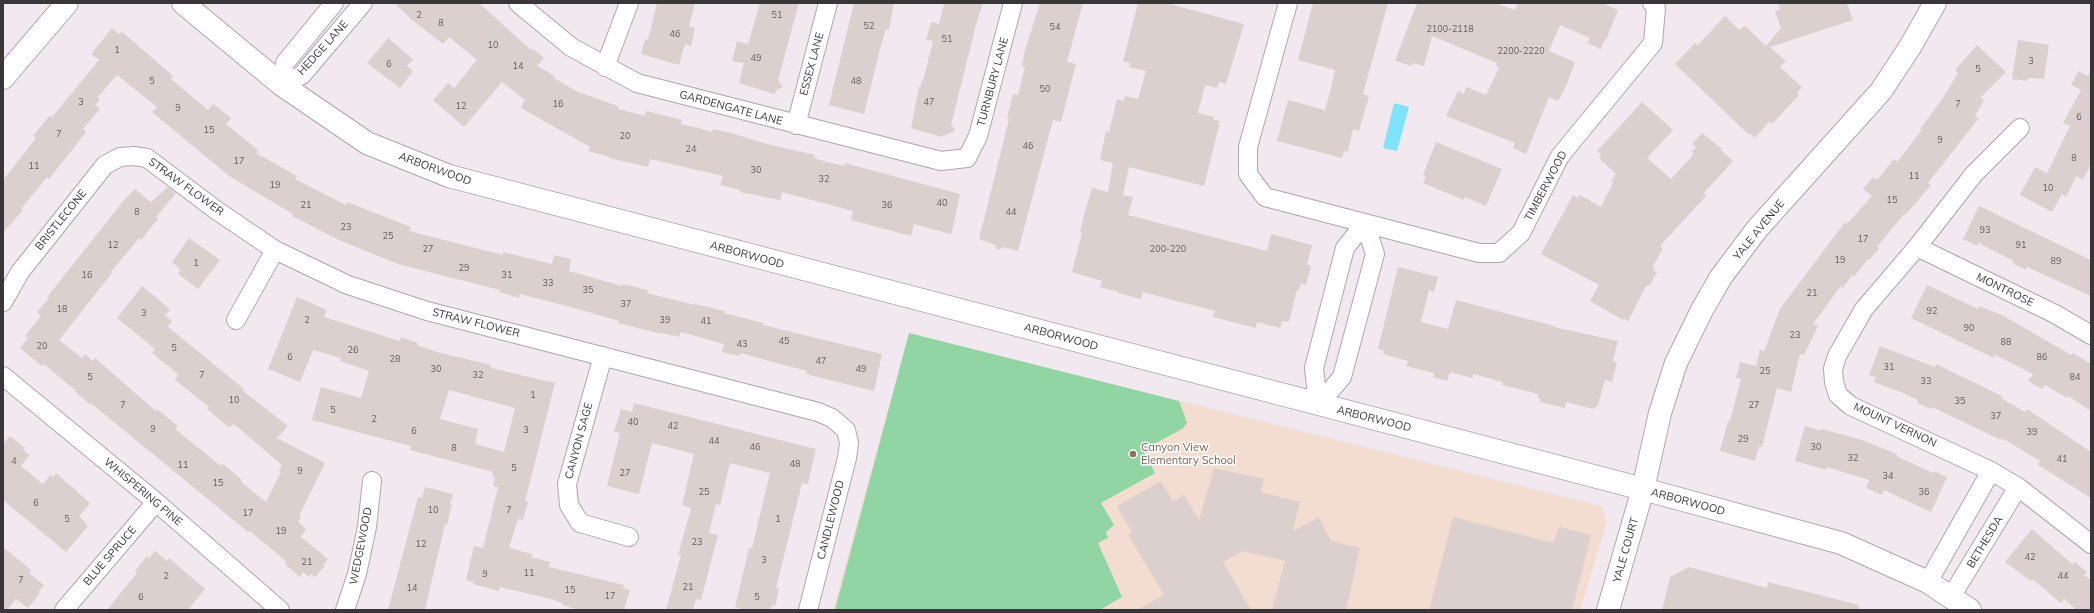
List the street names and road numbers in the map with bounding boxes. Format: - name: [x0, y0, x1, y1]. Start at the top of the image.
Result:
- street label: HEDGE LANE: [295, 18, 351, 78]
- street label: ESSEX LANE: [797, 31, 827, 97]
- street label: TURNBURY LANE: [975, 36, 1011, 128]
- street label: GARDENGATE LANE: [678, 88, 784, 128]
- street label: TIMBERWOOD: [1522, 149, 1570, 223]
- street label: ARBORWOOD: [397, 150, 473, 188]
- street label: STRAW FLOWER: [146, 155, 226, 219]
- street label: BRISTLECONE: [33, 187, 89, 253]
- street label: YALE AVENUE: [1731, 197, 1787, 263]
- street label: ARBORWOOD: [708, 239, 786, 271]
- street label: MONTROSE: [1974, 270, 2036, 310]
- street label: STRAW FLOWER: [431, 306, 521, 340]
- street label: ARBORWOOD: [1022, 321, 1100, 353]
- street label: MOUNT VERNON: [1851, 400, 1939, 450]
- street label: CANYON SAGE: [562, 401, 596, 481]
- street label: ARBORWOOD: [1335, 403, 1413, 435]
- street label: WHISPERING PINE: [101, 455, 185, 529]
- street label: CANDLEWOOD: [815, 479, 847, 561]
- street label: ARBORWOOD: [1649, 486, 1727, 518]
- street label: WEDGEWOOD: [347, 506, 375, 586]
- street label: BETHESDA: [1964, 514, 2006, 570]
- street label: YALE COURT: [1610, 516, 1642, 584]
- street label: BLUE SPRUCE: [81, 524, 139, 588]

